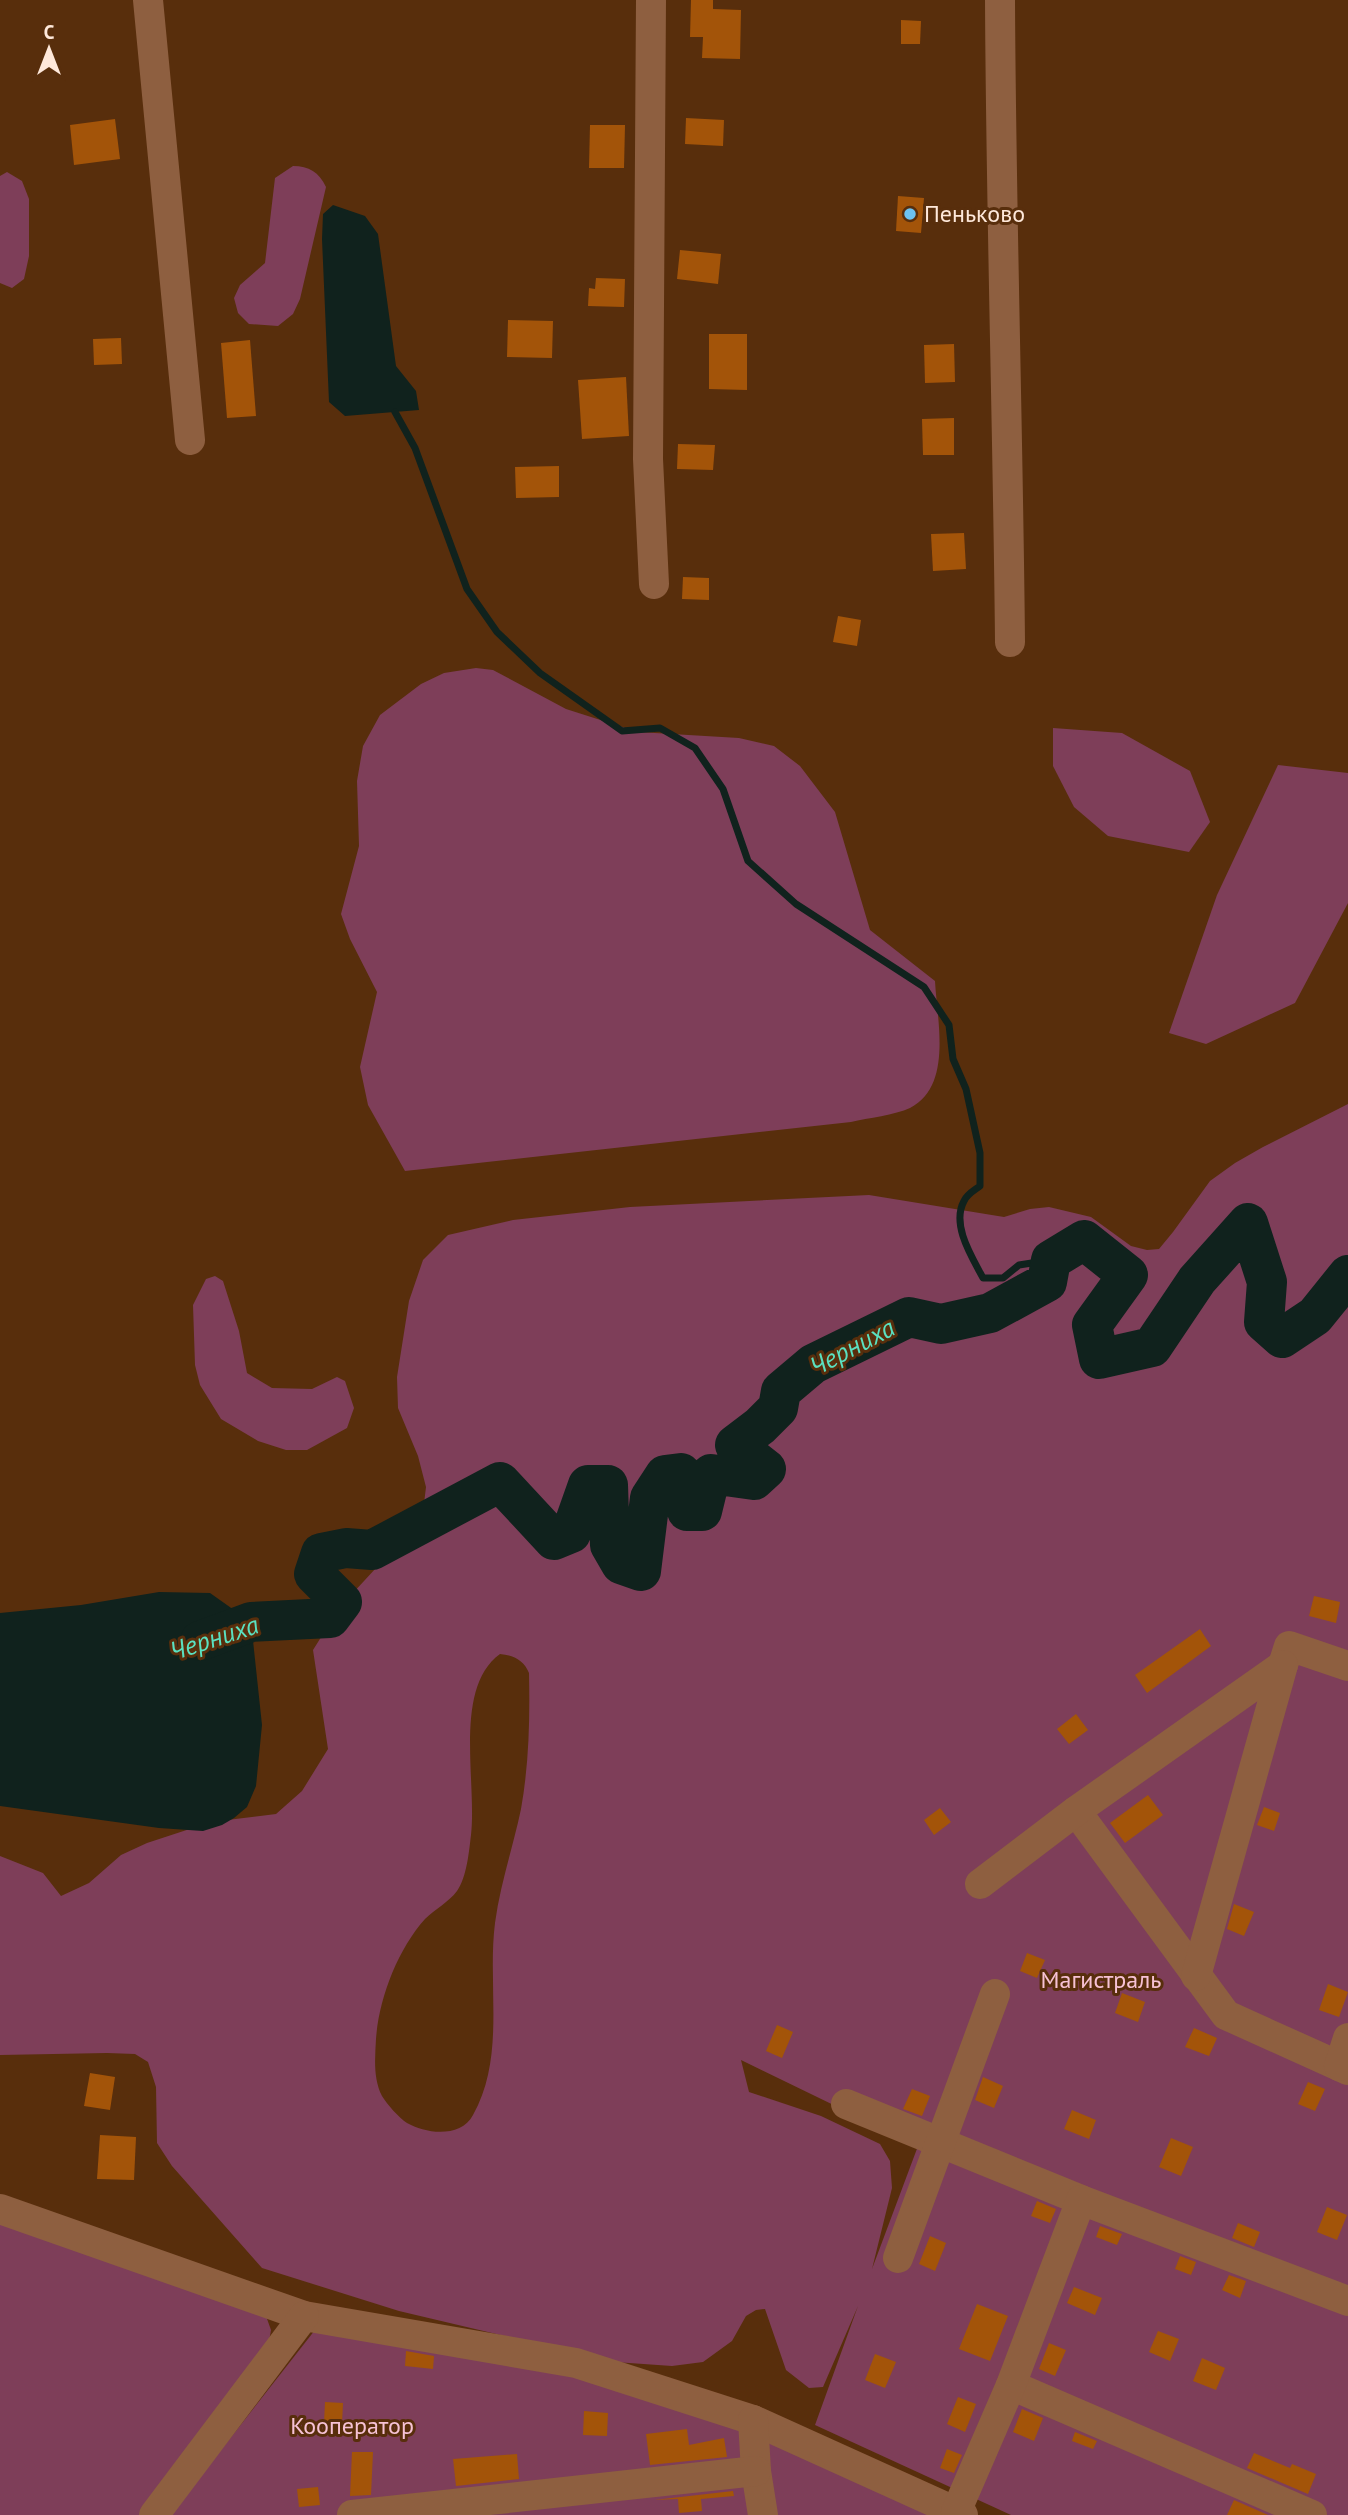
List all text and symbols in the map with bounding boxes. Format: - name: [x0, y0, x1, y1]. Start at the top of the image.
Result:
- north arrow: [14, 14, 84, 84]
- text: С: [44, 20, 55, 44]
- place label: Пеньково: [924, 198, 1025, 229]
- marker: Пеньково: [902, 206, 918, 222]
- water label: Черниха: [804, 1310, 900, 1383]
- water label: Черниха: [165, 1608, 263, 1667]
- park label: Магистраль: [1041, 1964, 1161, 1995]
- park label: Кооператор: [290, 2410, 414, 2441]

